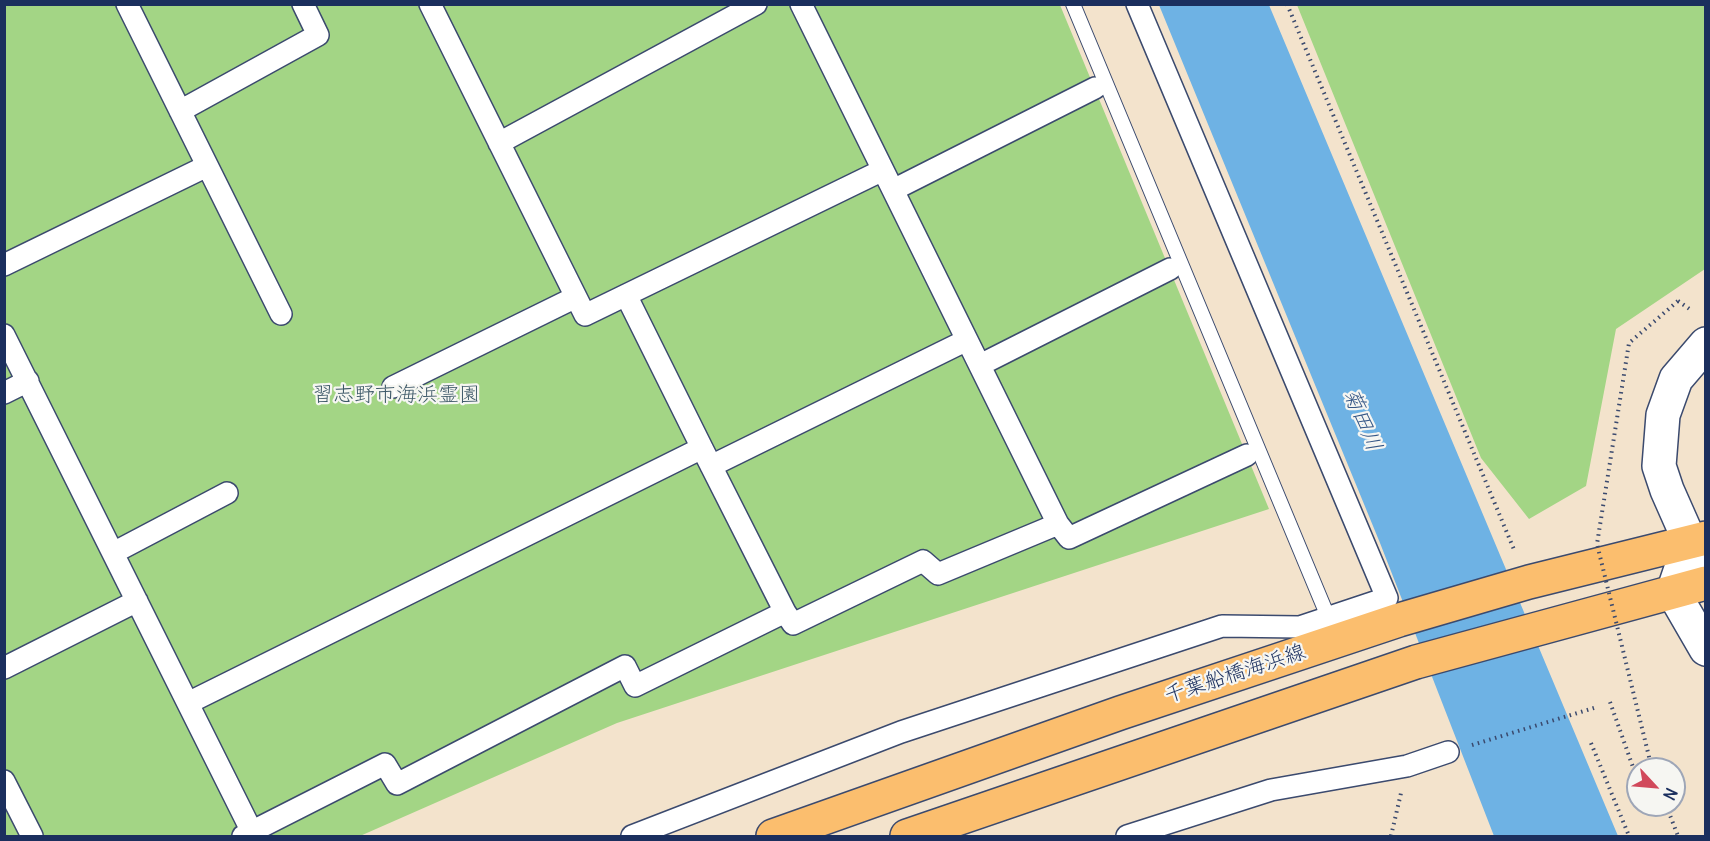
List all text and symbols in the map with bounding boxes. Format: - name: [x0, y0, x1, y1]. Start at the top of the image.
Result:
- park label: 習志野市海浜霊園: [312, 382, 480, 408]
- water label: 菊田川: [1337, 384, 1387, 456]
- street label: 千葉船橋海浜線: [1161, 639, 1309, 709]
- north arrow: [1626, 757, 1686, 817]
- text: N: [1659, 785, 1682, 803]

